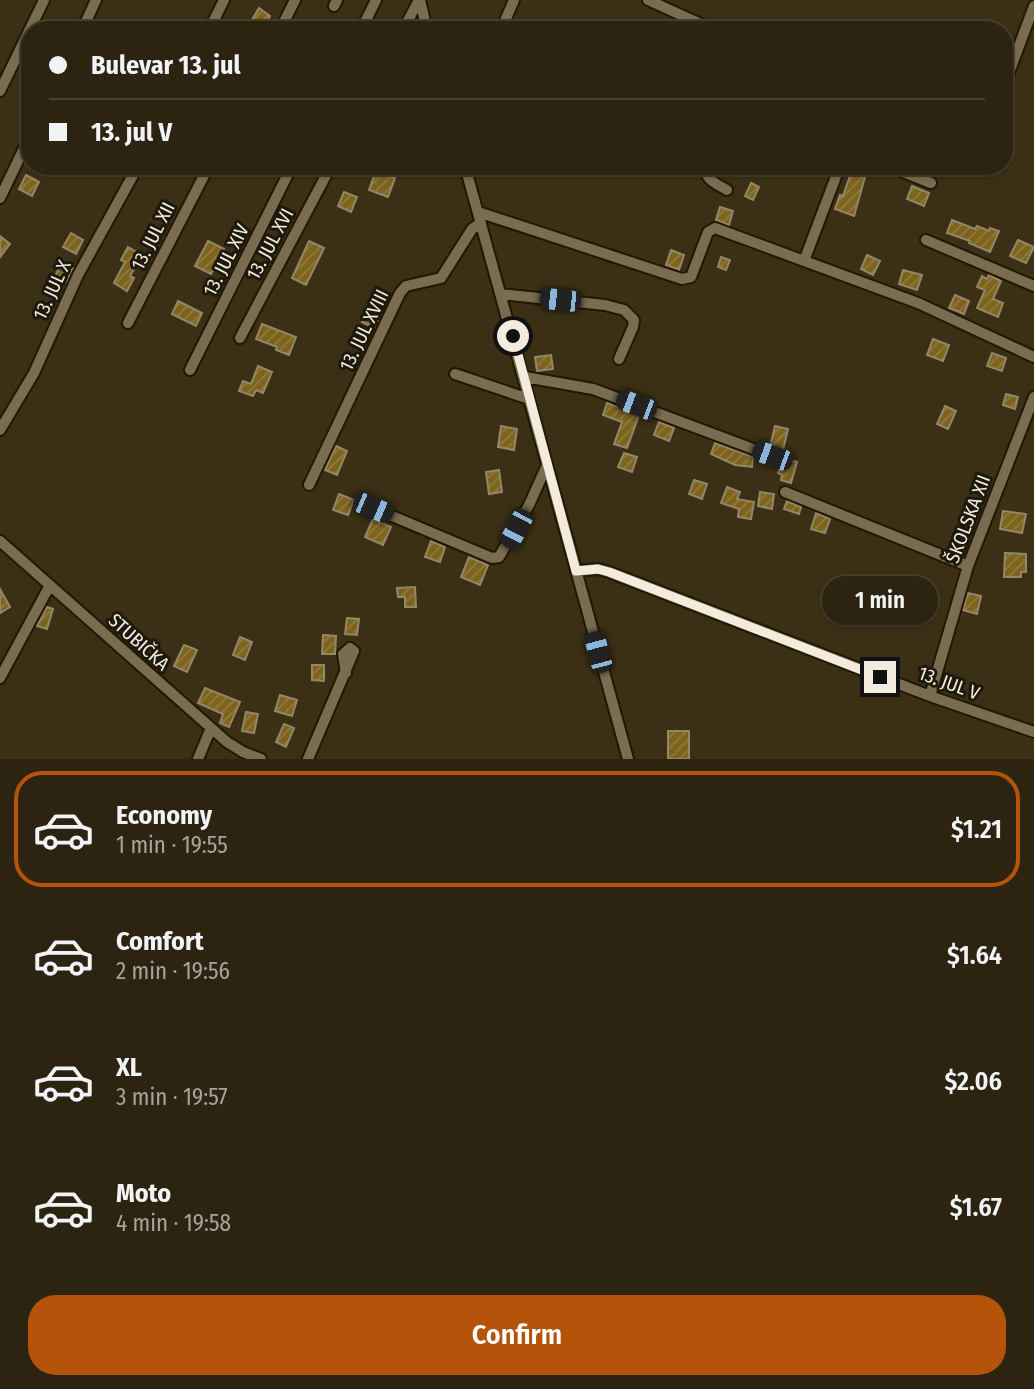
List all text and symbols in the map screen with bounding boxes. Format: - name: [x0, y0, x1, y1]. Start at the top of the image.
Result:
- text: Bulevar 13. jul: [91, 50, 241, 81]
- text: 13. jul V: [91, 117, 172, 148]
- street label: 13. JUL XII: [126, 198, 180, 274]
- street label: 13. JUL XVI: [242, 204, 298, 284]
- street label: 13. JUL XIV: [198, 220, 254, 300]
- street label: 13. JUL X: [28, 256, 76, 323]
- street label: 13. JUL XVIII: [334, 286, 394, 374]
- car: [539, 287, 582, 313]
- route start: [497, 320, 529, 352]
- car: [613, 388, 660, 422]
- car: [749, 439, 796, 473]
- street label: ŠKOLSKA XII: [941, 472, 995, 566]
- car: [350, 490, 397, 526]
- car: [497, 506, 536, 552]
- callout: 1 min: [822, 576, 938, 624]
- text: 1 min: [855, 586, 905, 614]
- street label: STUBIČKA: [104, 609, 174, 675]
- car: [583, 629, 614, 675]
- route end: [864, 661, 896, 693]
- street label: 13. JUL V: [915, 661, 983, 705]
- icon: car: [32, 798, 95, 861]
- text: Economy: [116, 800, 212, 831]
- text: $1.21: [951, 814, 1002, 845]
- text: 1 min · 19:55: [116, 831, 228, 859]
- icon: car: [32, 924, 95, 987]
- text: Comfort: [116, 926, 204, 957]
- text: $1.64: [947, 940, 1002, 971]
- text: 2 min · 19:56: [116, 957, 230, 985]
- icon: car: [32, 1050, 95, 1113]
- text: XL: [116, 1052, 142, 1083]
- text: $2.06: [944, 1066, 1002, 1097]
- text: 3 min · 19:57: [116, 1083, 228, 1111]
- icon: car: [32, 1176, 95, 1239]
- text: Moto: [116, 1178, 171, 1209]
- text: $1.67: [950, 1192, 1002, 1223]
- text: 4 min · 19:58: [116, 1209, 231, 1237]
- button: Confirm: [28, 1295, 1006, 1375]

